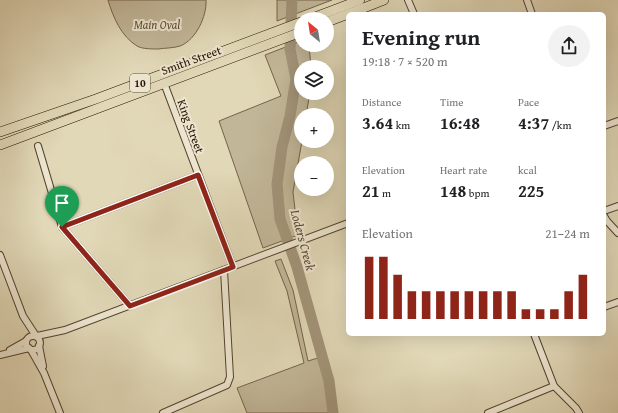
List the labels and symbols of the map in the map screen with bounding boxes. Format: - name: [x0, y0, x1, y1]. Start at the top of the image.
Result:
- north arrow: [294, 12, 334, 52]
- park label: Main Oval: [134, 16, 180, 33]
- street label: Smith Street: [158, 41, 224, 79]
- road number: 10: [130, 74, 150, 92]
- street label: King Street: [173, 97, 209, 156]
- pin: [45, 186, 79, 227]
- water label: Loders Creek: [285, 206, 320, 273]

